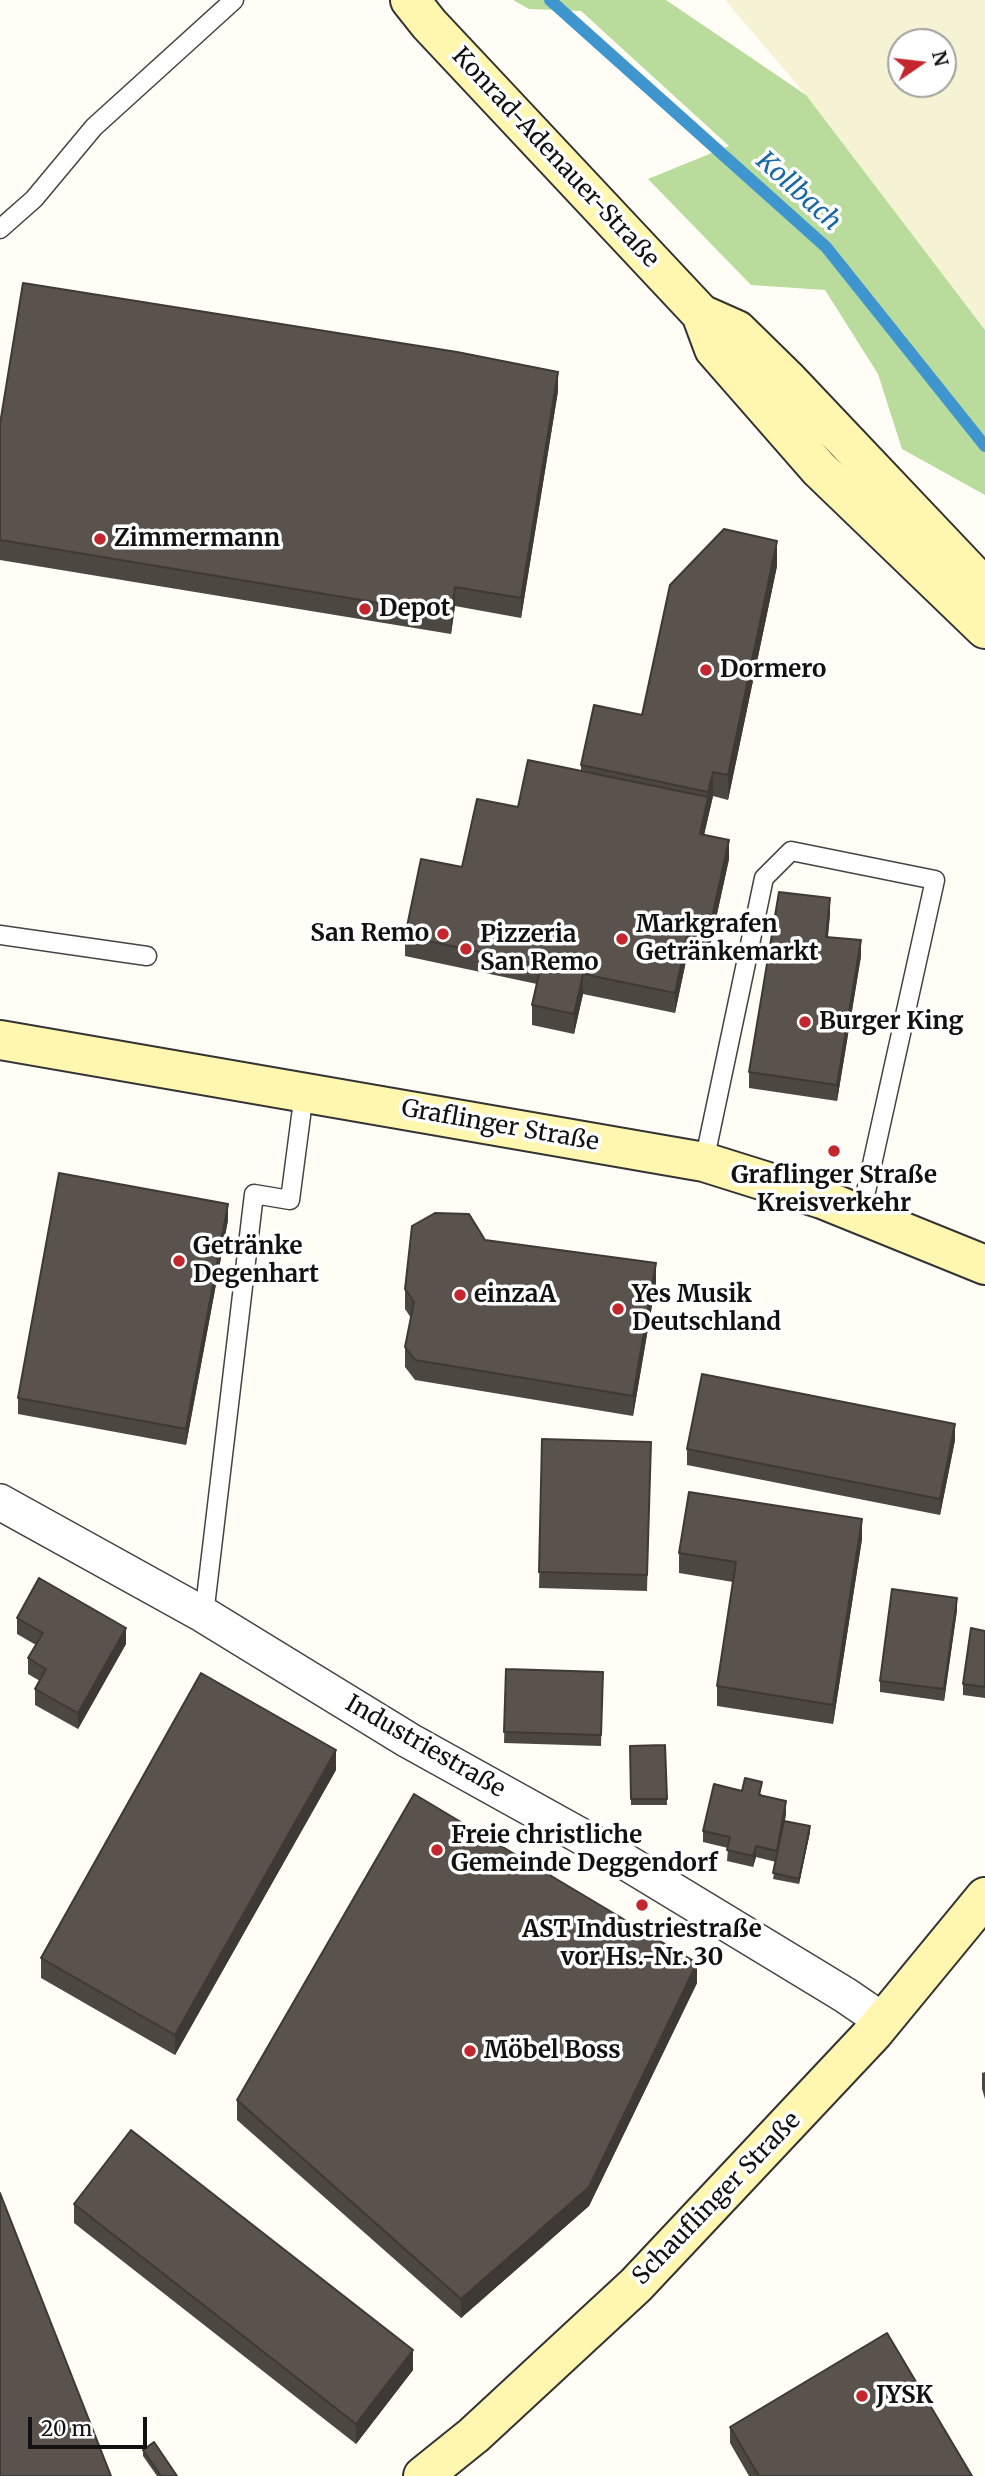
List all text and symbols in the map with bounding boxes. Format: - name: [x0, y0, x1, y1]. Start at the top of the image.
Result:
- north arrow: [887, 28, 957, 98]
- street label: Konrad-Adenauer-Straße: [446, 42, 664, 274]
- text: N: [927, 48, 954, 69]
- water label: Kollbach: [749, 146, 847, 238]
- place label: Zimmermann: [114, 525, 280, 553]
- marker: Zimmermann: [92, 531, 108, 547]
- place label: Depot: [379, 595, 450, 623]
- marker: Depot: [357, 601, 373, 617]
- place label: Dormero: [720, 656, 826, 684]
- marker: Dormero: [698, 662, 714, 678]
- place label: Markgrafen Getränkemarkt: [636, 911, 819, 967]
- place label: San Remo: [310, 920, 429, 948]
- place label: Pizzeria San Remo: [480, 921, 599, 977]
- marker: San Remo: [435, 926, 451, 942]
- marker: Markgrafen Getränkemarkt: [614, 931, 630, 947]
- marker: Pizzeria San Remo: [458, 941, 474, 957]
- place label: Burger King: [819, 1008, 963, 1036]
- marker: Burger King: [797, 1014, 813, 1030]
- street label: Graflinger Straße: [399, 1094, 601, 1158]
- marker: Graflinger Straße Kreisverkehr: [826, 1143, 842, 1159]
- place label: Graflinger Straße Kreisverkehr: [731, 1162, 937, 1218]
- place label: Getränke Degenhart: [193, 1233, 319, 1289]
- marker: Getränke Degenhart: [171, 1253, 187, 1269]
- place label: einzaA: [474, 1281, 556, 1309]
- place label: Yes Musik Deutschland: [632, 1281, 781, 1337]
- marker: einzaA: [452, 1287, 468, 1303]
- marker: Yes Musik Deutschland: [610, 1301, 626, 1317]
- street label: Industriestraße: [340, 1690, 510, 1804]
- place label: Freie christliche Gemeinde Deggendorf: [451, 1822, 718, 1878]
- marker: Freie christliche Gemeinde Deggendorf: [429, 1842, 445, 1858]
- marker: AST Industriestraße vor Hs.-Nr. 30: [634, 1897, 650, 1913]
- place label: AST Industriestraße vor Hs.-Nr. 30: [522, 1916, 762, 1972]
- place label: Möbel Boss: [484, 2037, 621, 2065]
- marker: Möbel Boss: [462, 2043, 478, 2059]
- street label: Schauflinger Straße: [627, 2107, 807, 2291]
- place label: JYSK: [876, 2382, 933, 2410]
- marker: JYSK: [854, 2388, 870, 2404]
- scale bar: [32, 2402, 150, 2446]
- text: 20 m: [41, 2415, 92, 2442]

